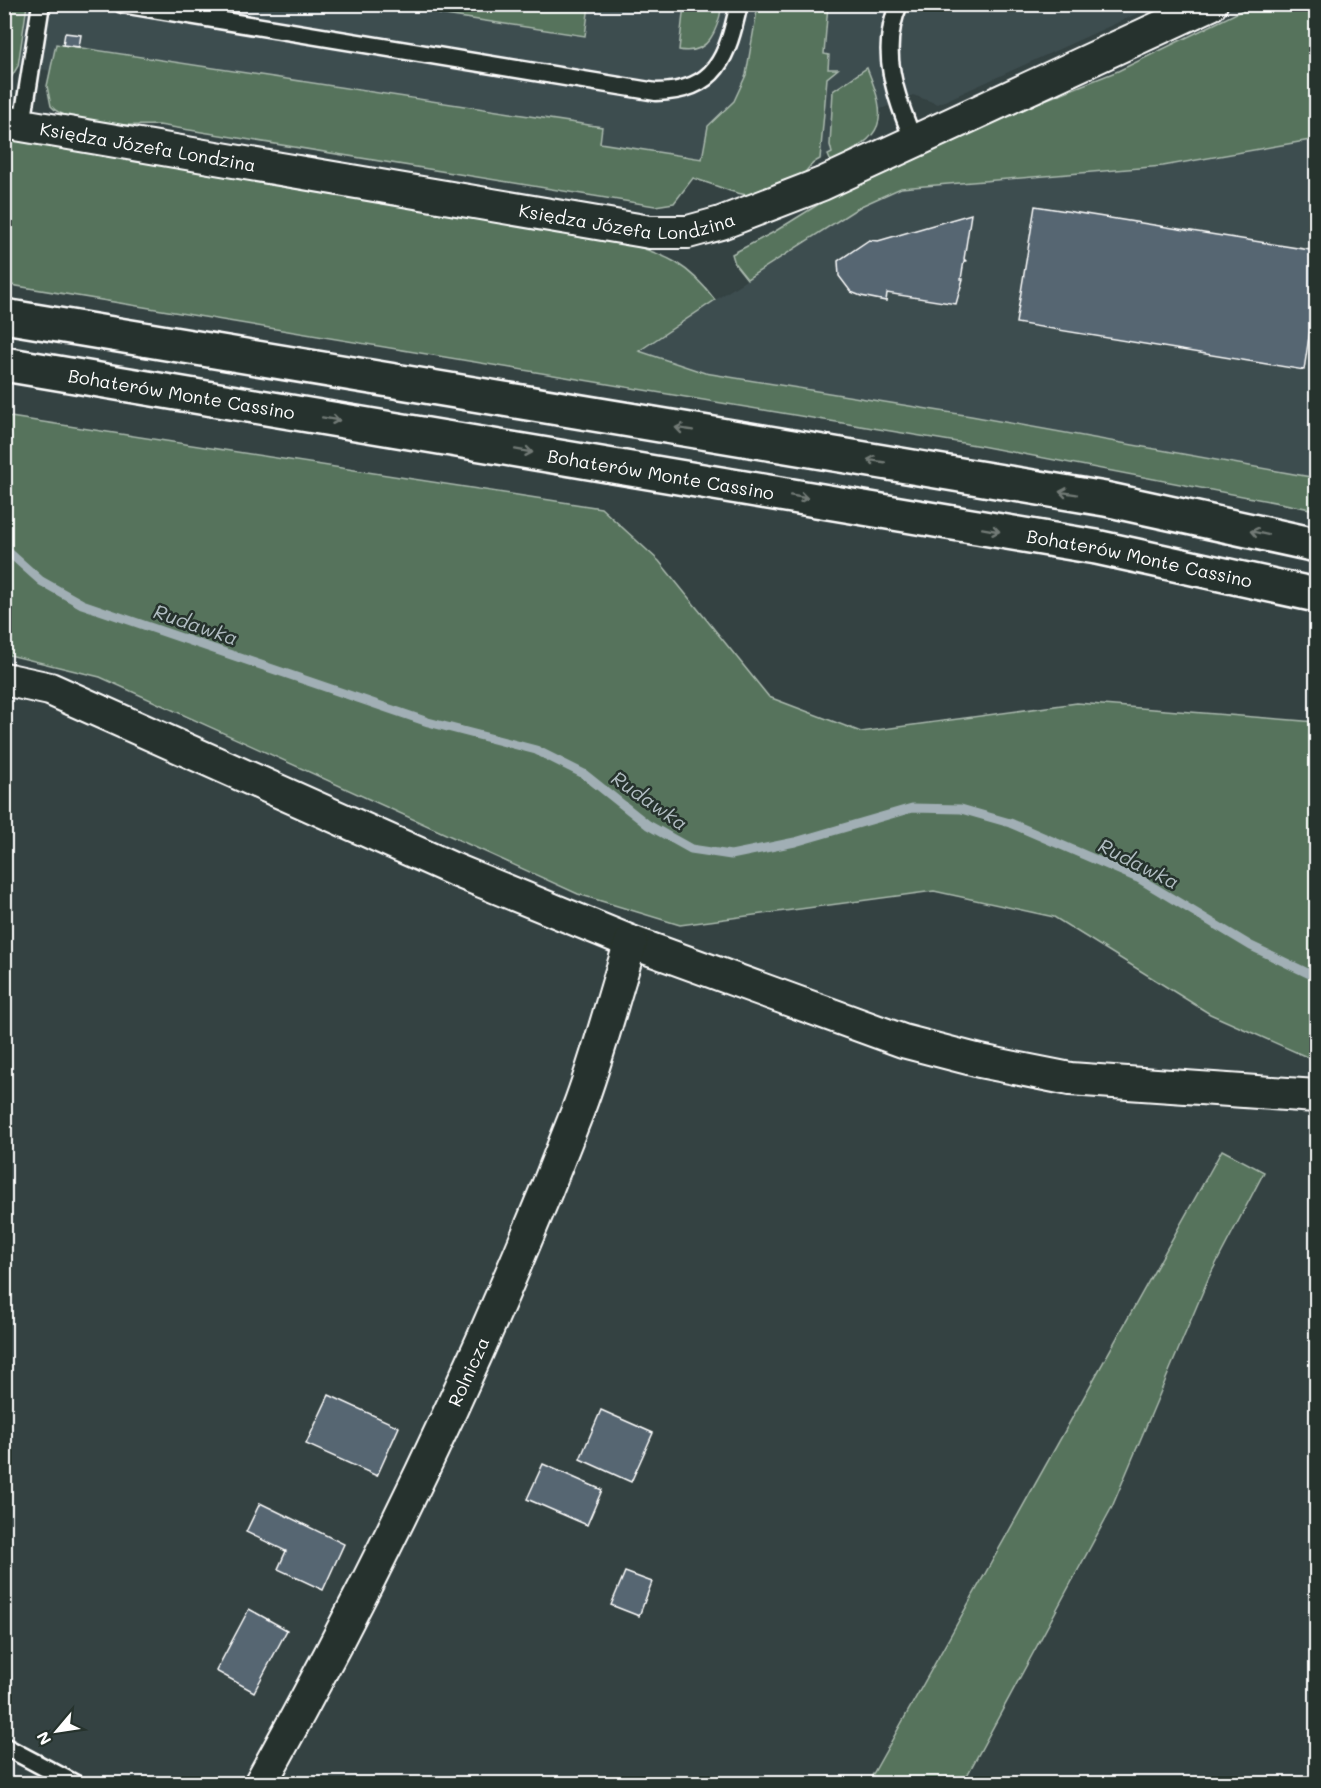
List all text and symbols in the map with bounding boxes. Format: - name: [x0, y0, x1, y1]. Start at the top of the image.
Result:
- street label: Księdza Józefa Londzina: [38, 116, 258, 177]
- street label: Księdza Józefa Londzina: [517, 198, 738, 244]
- street label: Bohaterów Monte Cassino: [66, 363, 297, 425]
- one-way arrow: [321, 413, 341, 424]
- one-way arrow: [674, 423, 694, 434]
- street label: Bohaterów Monte Cassino: [546, 443, 776, 505]
- one-way arrow: [513, 446, 533, 457]
- one-way arrow: [867, 455, 887, 466]
- one-way arrow: [1059, 487, 1079, 498]
- one-way arrow: [788, 492, 808, 503]
- street label: Bohaterów Monte Cassino: [1025, 524, 1255, 593]
- one-way arrow: [981, 525, 1000, 536]
- one-way arrow: [1250, 527, 1270, 538]
- water label: Rudawka: [150, 597, 242, 651]
- water label: Rudawka: [607, 764, 693, 836]
- water label: Rudawka: [1094, 832, 1184, 894]
- street label: Rolnicza: [442, 1333, 494, 1410]
- north arrow: [27, 1701, 87, 1761]
- text: N: [31, 1728, 56, 1749]

